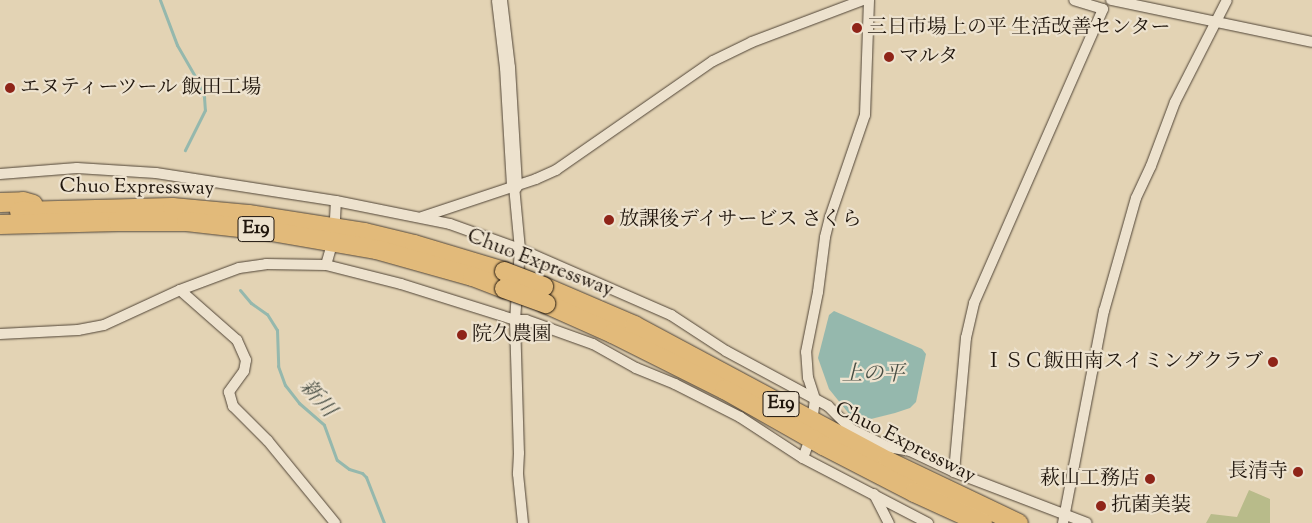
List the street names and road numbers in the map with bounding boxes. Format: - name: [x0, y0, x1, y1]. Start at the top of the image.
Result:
- street label: Chuo Expressway: [59, 175, 215, 201]
- road number: E19: [237, 212, 275, 245]
- street label: Chuo Expressway: [463, 225, 617, 303]
- road number: E19: [762, 388, 800, 420]
- street label: Chuo Expressway: [831, 397, 979, 489]

